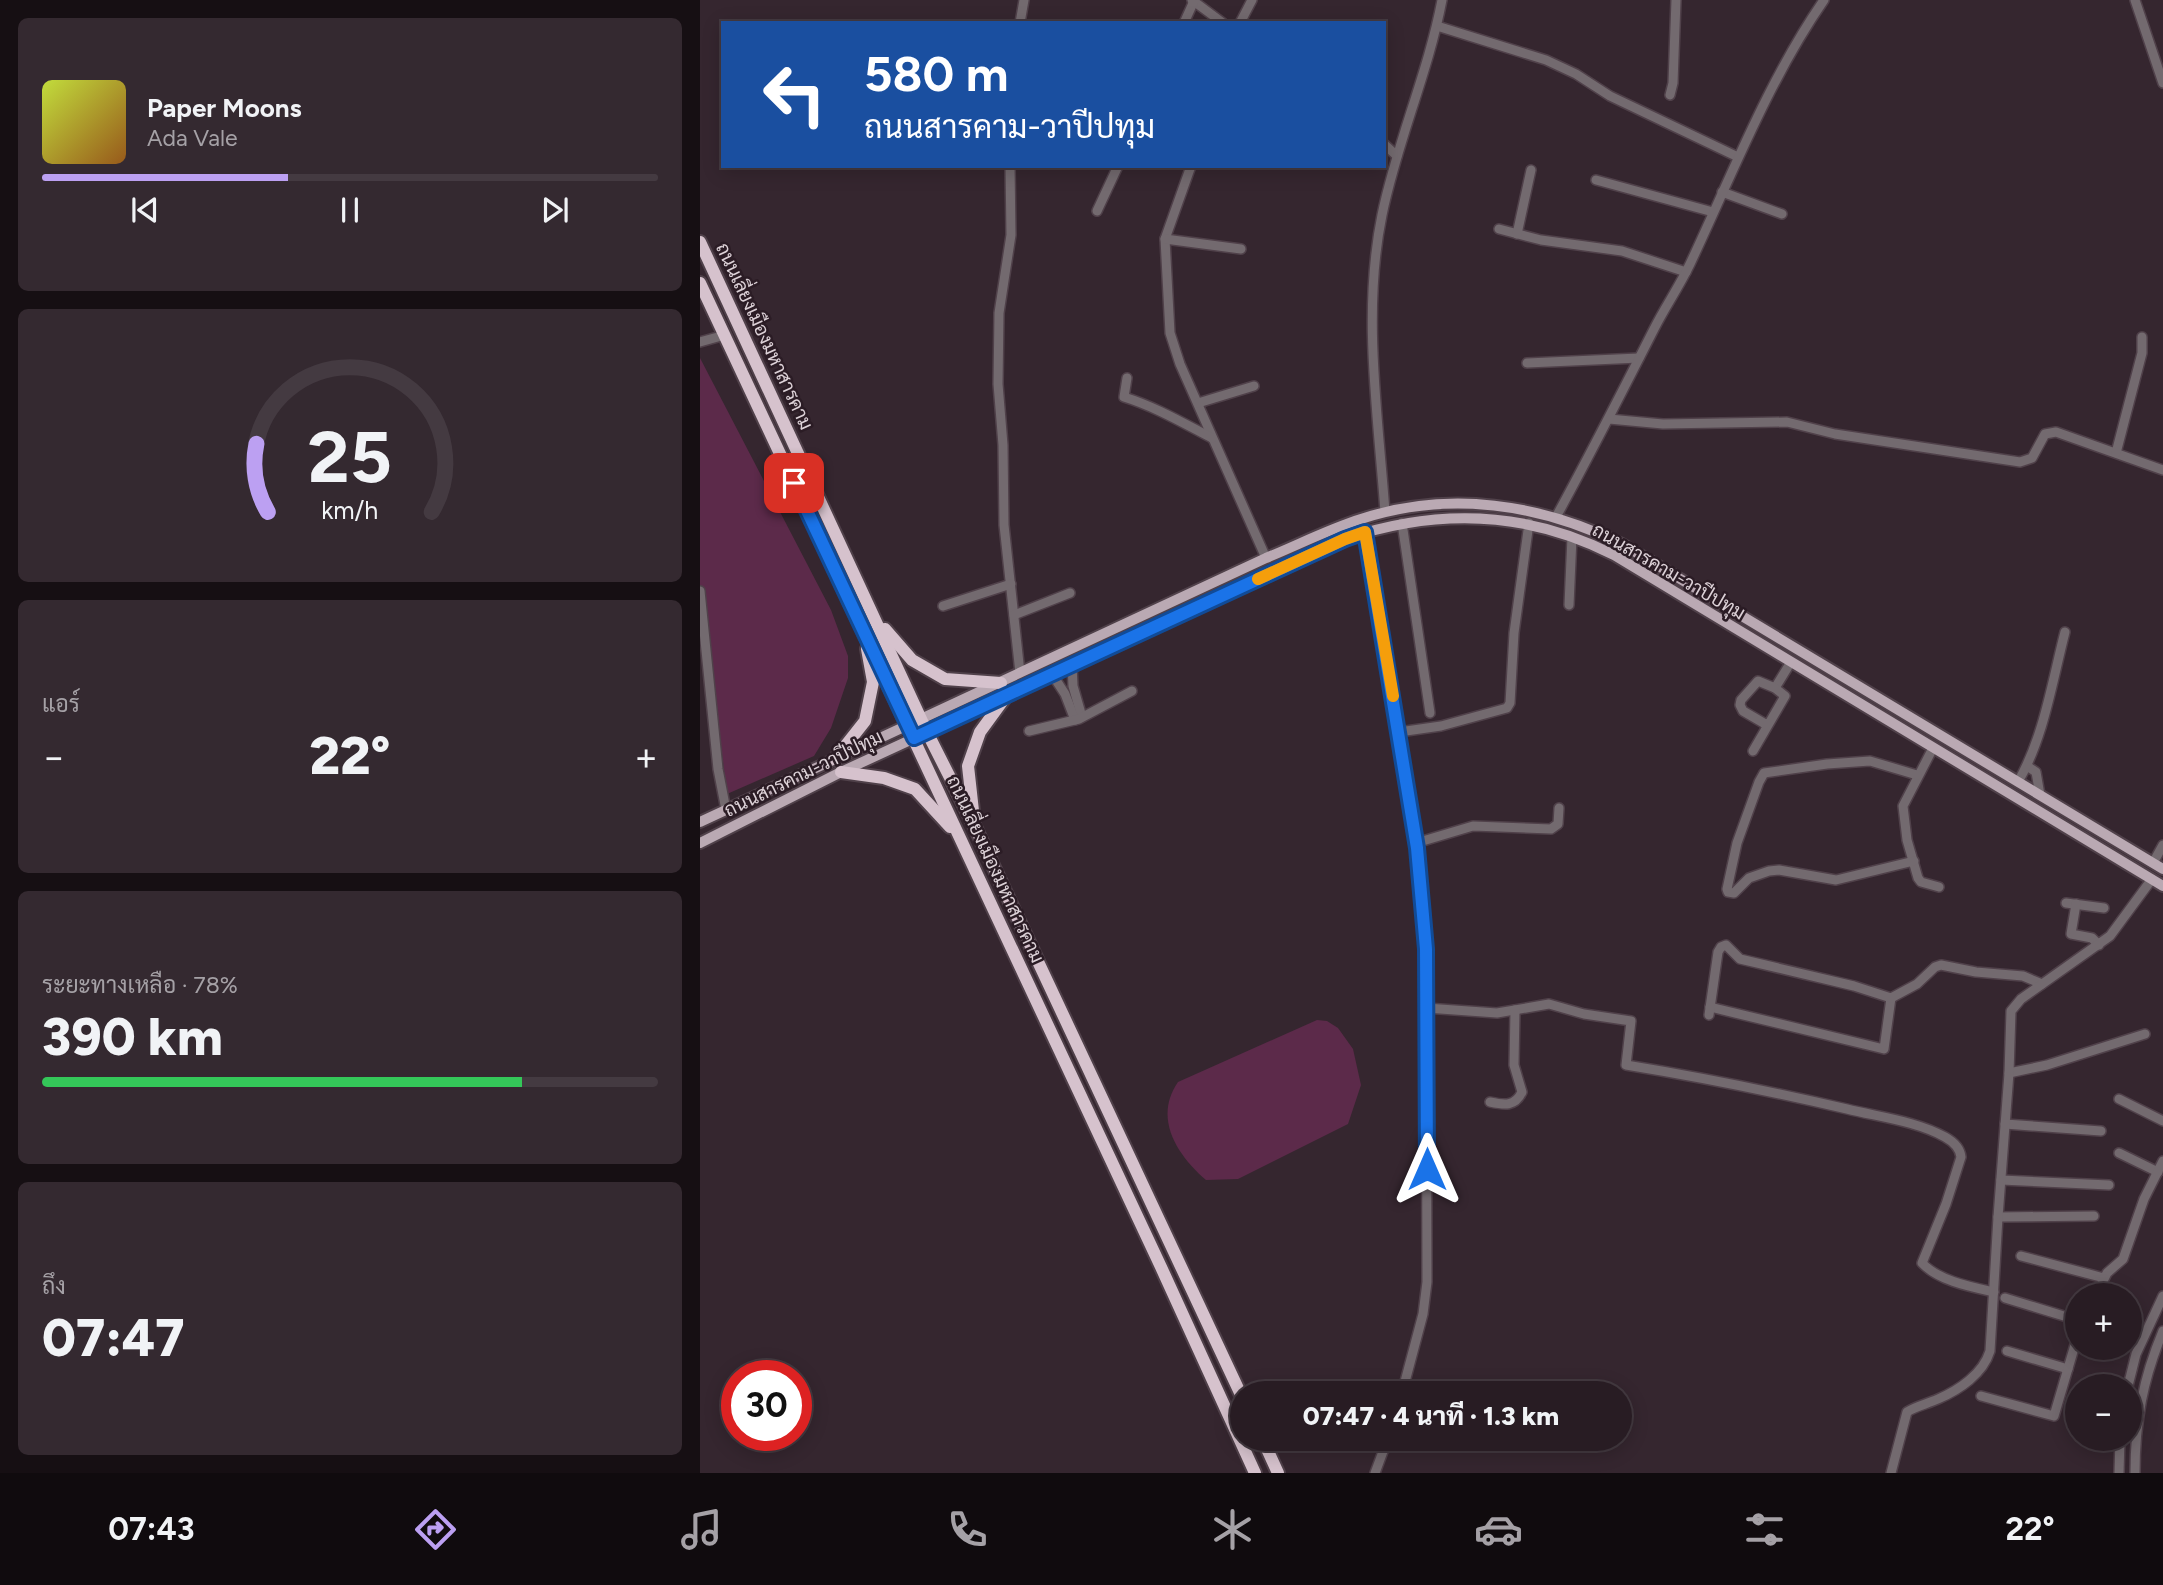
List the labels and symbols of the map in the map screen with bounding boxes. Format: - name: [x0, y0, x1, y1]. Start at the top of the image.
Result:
- street label: ถนนเลี่ยงเมืองมหาสารคาม: [711, 236, 823, 433]
- pin: [764, 453, 824, 513]
- street label: ถนนสารคาม-วาปีปทุม: [1588, 517, 1750, 625]
- street label: ถนนสารคาม-วาปีปทุม: [720, 724, 886, 823]
- street label: ถนนเลี่ยงเมืองมหาสารคาม: [942, 769, 1054, 966]
- position arrow: [1390, 1132, 1464, 1206]
- speed limit sign: 30: [721, 1360, 812, 1451]

